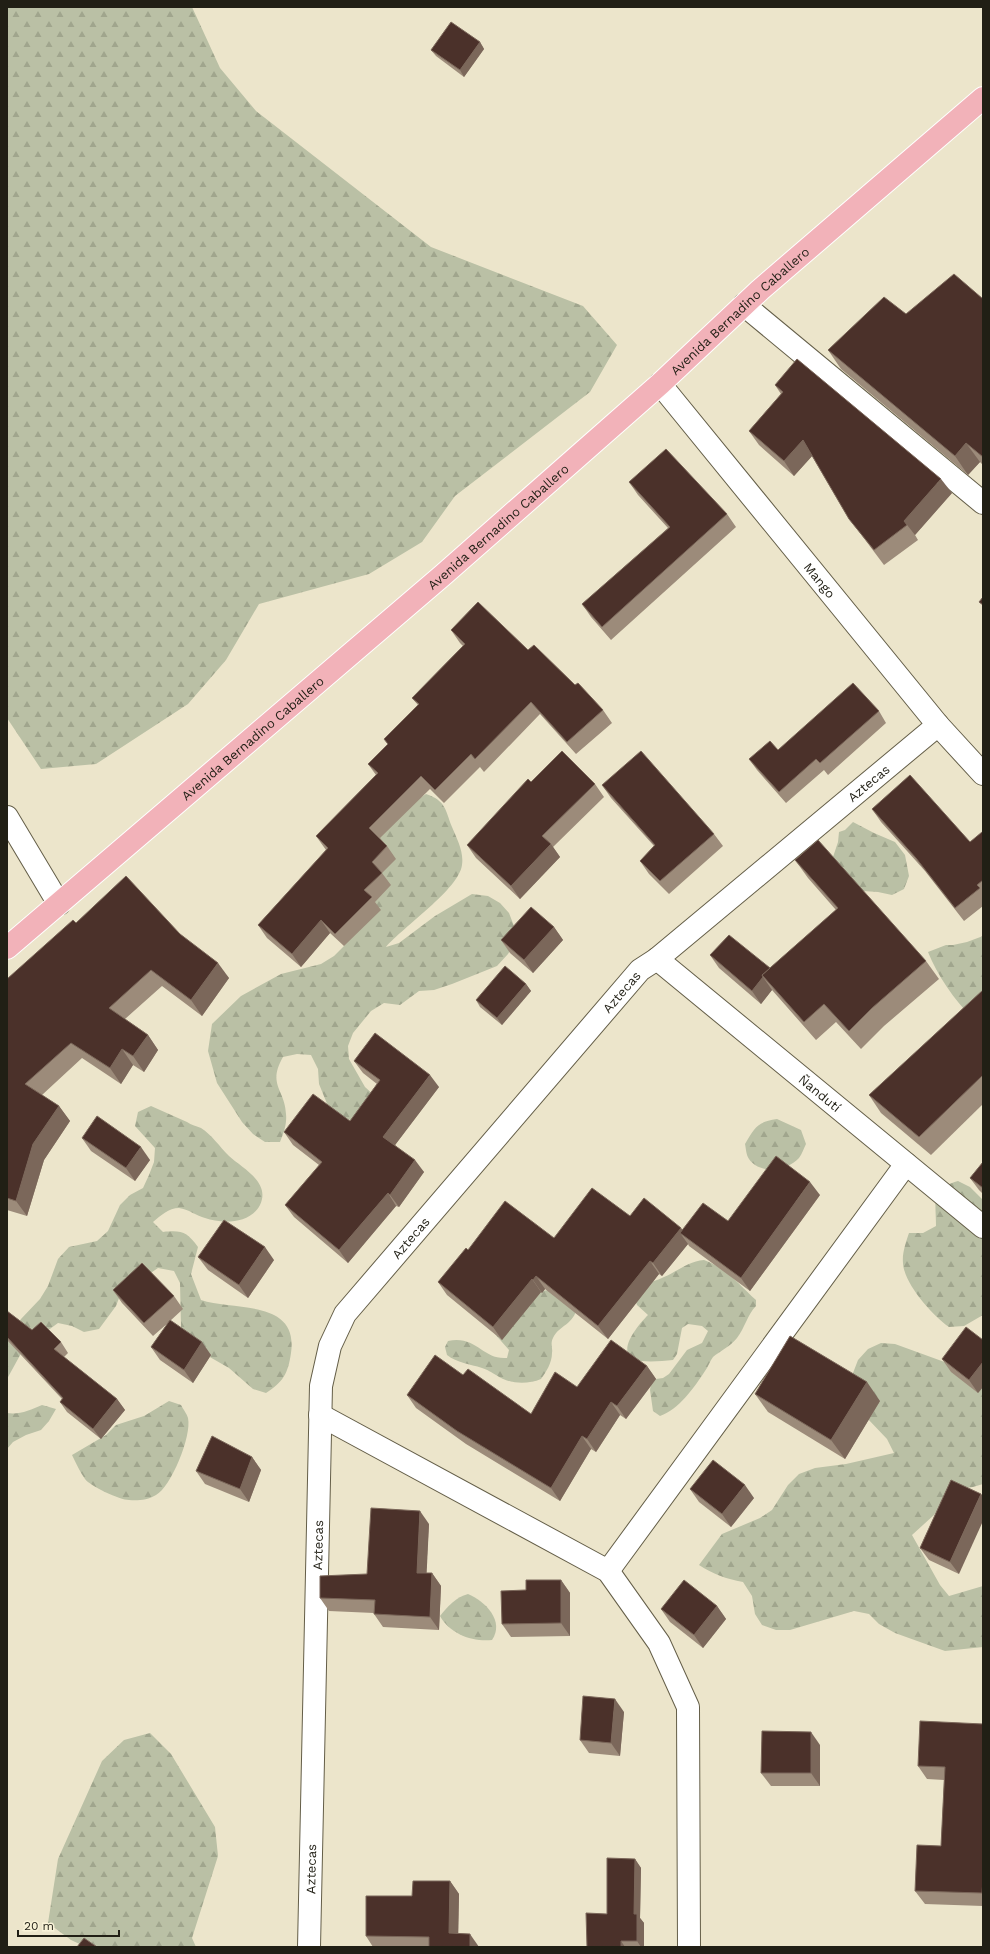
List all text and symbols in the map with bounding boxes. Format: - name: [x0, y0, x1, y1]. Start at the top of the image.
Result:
- street label: Avenida Bernadino Caballero: [667, 244, 812, 378]
- street label: Avenida Bernadino Caballero: [424, 461, 572, 592]
- street label: Mango: [801, 559, 839, 601]
- street label: Avenida Bernadino Caballero: [178, 673, 327, 803]
- street label: Aztecas: [844, 761, 893, 805]
- street label: Aztecas: [599, 968, 643, 1016]
- street label: Ñandutí: [796, 1071, 844, 1115]
- street label: Aztecas: [388, 1214, 433, 1262]
- street label: Aztecas: [310, 1520, 326, 1570]
- street label: Aztecas: [303, 1844, 319, 1894]
- scale bar: [18, 1912, 119, 1938]
- text: 20 m: [24, 1919, 54, 1933]

